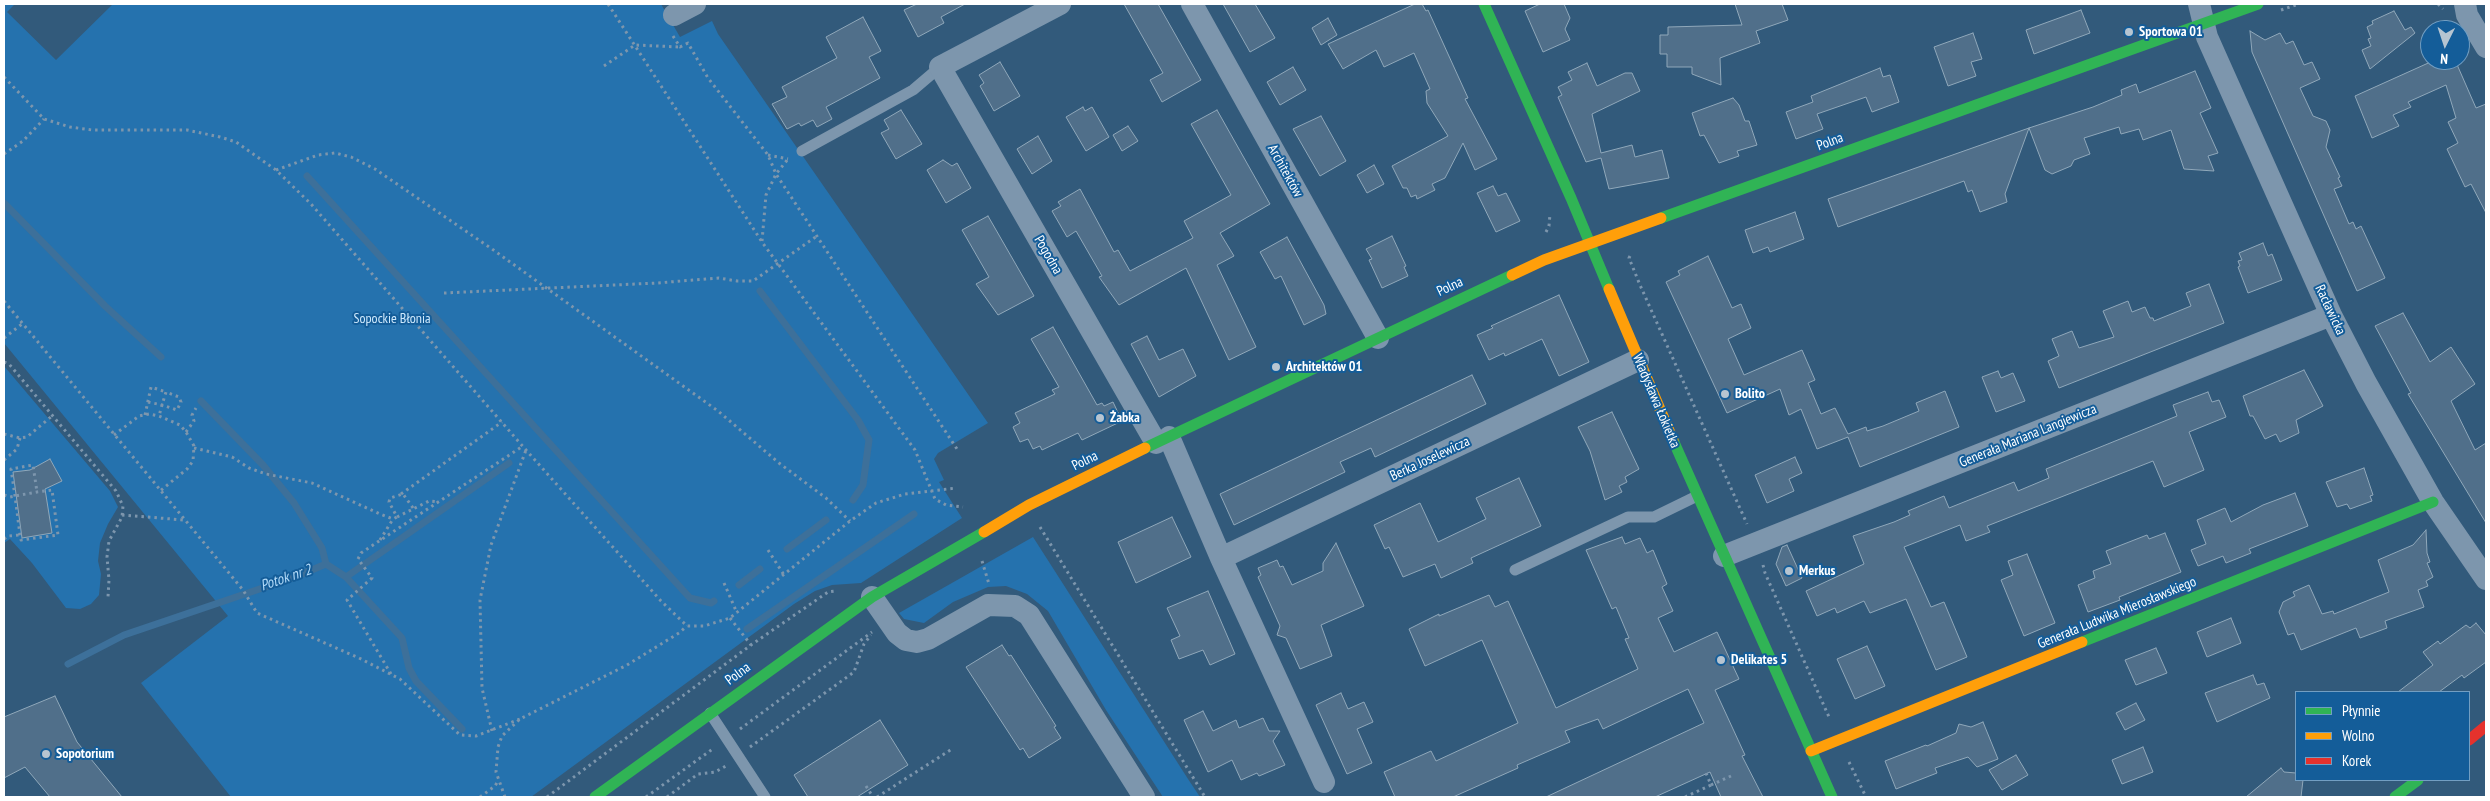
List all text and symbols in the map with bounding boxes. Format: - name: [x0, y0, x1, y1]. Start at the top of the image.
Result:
- north arrow: [2420, 20, 2470, 70]
- place label: Sportowa 01: [2139, 24, 2203, 40]
- marker: Sportowa 01: [2123, 26, 2135, 38]
- text: N: [2440, 50, 2448, 68]
- street label: Polna: [1814, 129, 1846, 155]
- street label: Architektów: [1264, 142, 1306, 200]
- street label: Pogodna: [1030, 233, 1066, 277]
- street label: Polna: [1434, 274, 1466, 300]
- street label: Racławicka: [2311, 282, 2349, 338]
- park label: Sopockie Błonia: [353, 311, 431, 327]
- street label: Władysława Łokietka: [1629, 351, 1683, 451]
- place label: Architektów 01: [1286, 359, 1362, 375]
- marker: Architektów 01: [1270, 361, 1282, 373]
- place label: Bolito: [1735, 386, 1765, 402]
- marker: Bolito: [1719, 388, 1731, 400]
- street label: Generała Mariana Langiewicza: [1957, 401, 2099, 471]
- place label: Żabka: [1110, 410, 1140, 426]
- marker: Żabka: [1094, 412, 1106, 424]
- street label: Berka Joselewicza: [1388, 433, 1472, 485]
- street label: Polna: [1069, 448, 1101, 474]
- water label: Potok nr 2: [258, 561, 314, 595]
- place label: Merkus: [1799, 563, 1835, 579]
- marker: Merkus: [1783, 565, 1795, 577]
- street label: Generała Ludwika Mierosławskiego: [2035, 573, 2199, 653]
- place label: Delikates 5: [1731, 652, 1787, 668]
- marker: Delikates 5: [1715, 654, 1727, 666]
- street label: Polna: [722, 659, 754, 689]
- legend: [2295, 691, 2470, 781]
- text: Płynnie: [2342, 701, 2381, 720]
- text: Wolno: [2342, 726, 2375, 745]
- place label: Sopotorium: [56, 746, 114, 762]
- marker: Sopotorium: [40, 748, 52, 760]
- text: Korek: [2342, 751, 2371, 770]

